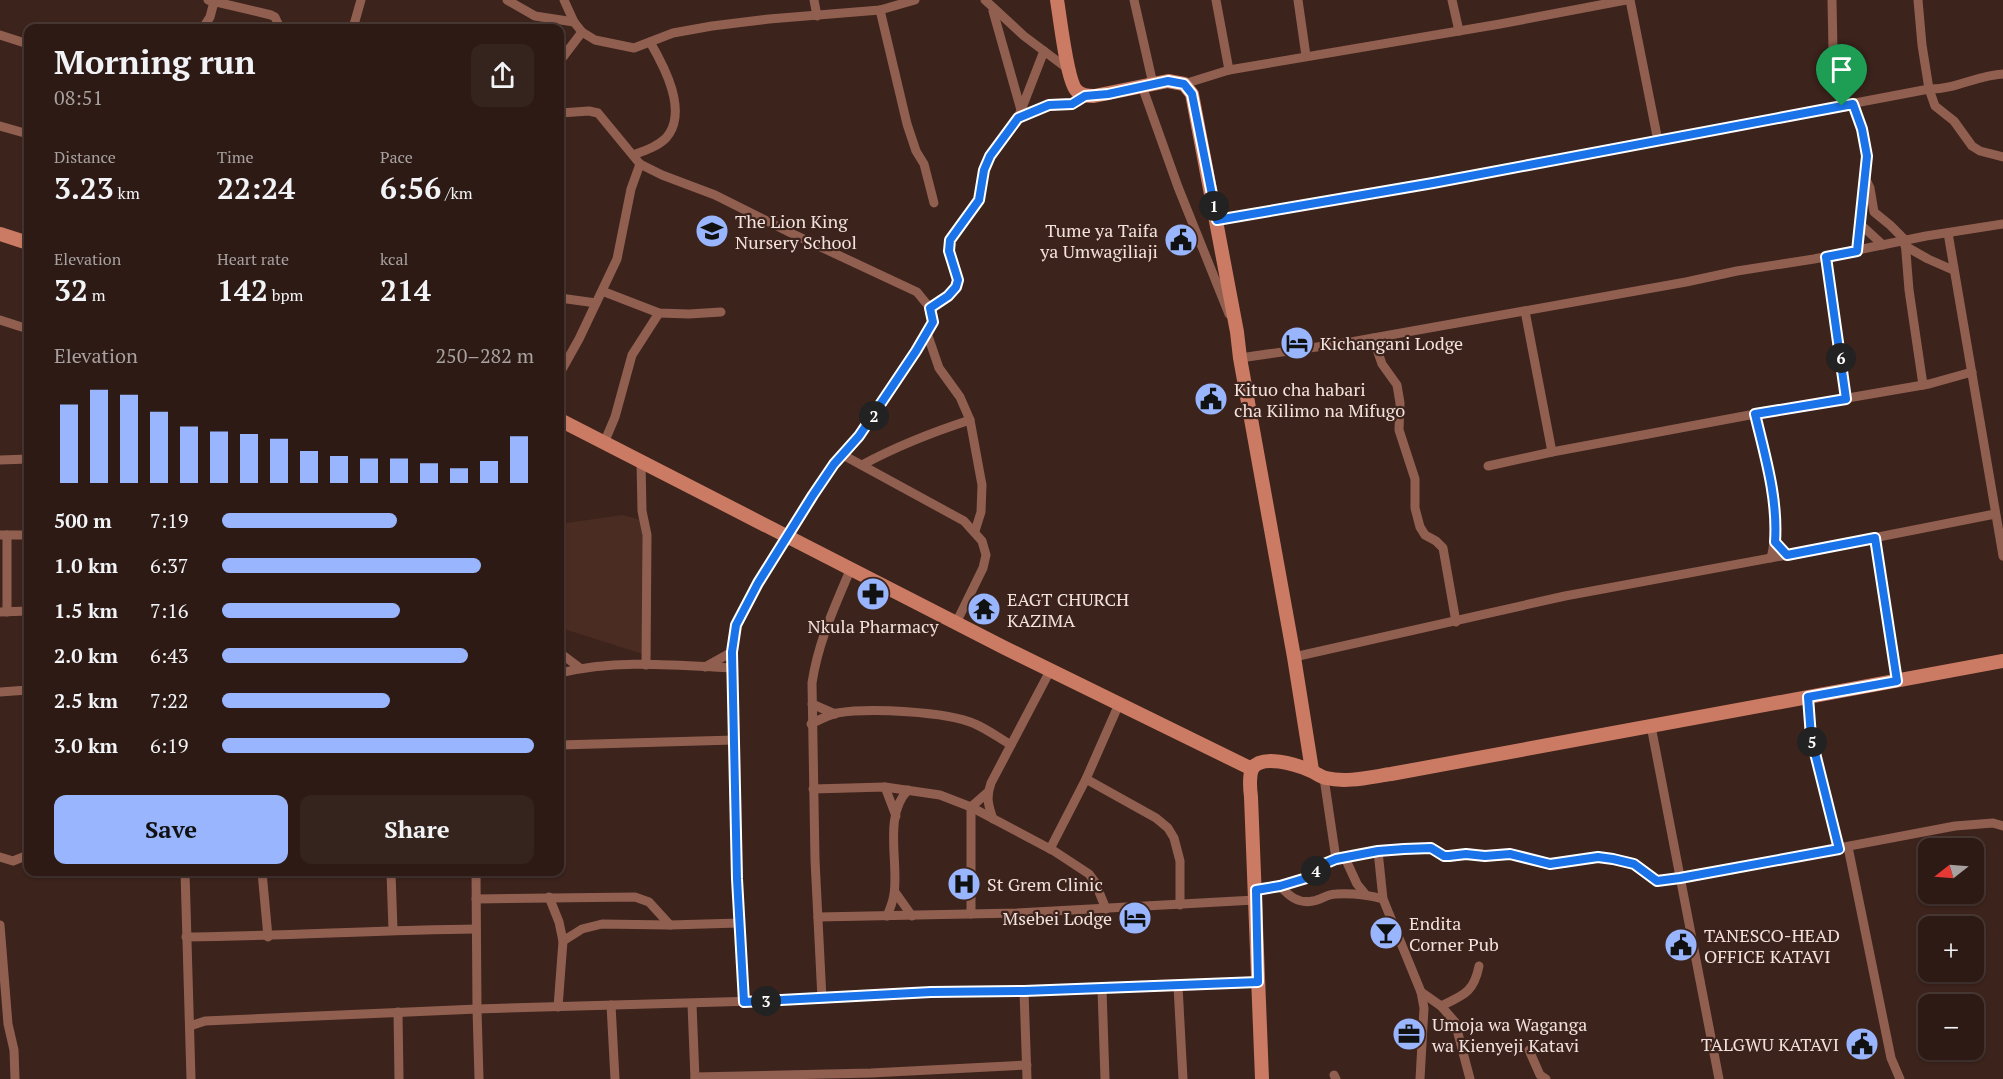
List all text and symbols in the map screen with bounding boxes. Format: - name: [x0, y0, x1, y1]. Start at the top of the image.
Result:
- text: Morning run: [54, 40, 256, 83]
- button: share: [471, 44, 534, 107]
- pin: [1816, 44, 1867, 106]
- icon: arrive: [1825, 53, 1858, 86]
- text: 08:51: [54, 84, 103, 111]
- text: Distance: [54, 146, 116, 168]
- text: Time: [217, 146, 254, 168]
- text: Pace: [380, 146, 413, 168]
- text: 3.23: [54, 168, 114, 208]
- text: 22:24: [217, 168, 295, 208]
- text: 6:56: [380, 168, 441, 208]
- text: km: [114, 182, 140, 204]
- text: /km: [441, 182, 473, 204]
- pin: 1: [1199, 191, 1229, 221]
- text: 1: [1209, 195, 1219, 217]
- place label: The Lion King Nursery School: [735, 209, 857, 254]
- school or university icon: The Lion King Nursery School: [694, 213, 730, 249]
- place label: Tume ya Taifa ya Umwagiliaji: [1039, 218, 1158, 263]
- public building icon: Tume ya Taifa ya Umwagiliaji: [1163, 222, 1199, 258]
- text: Elevation: [54, 248, 121, 270]
- text: Heart rate: [217, 248, 289, 270]
- text: kcal: [380, 248, 408, 270]
- text: 32: [54, 270, 88, 310]
- text: 142: [217, 270, 268, 310]
- text: 214: [380, 270, 431, 310]
- text: m: [88, 284, 106, 306]
- text: bpm: [268, 284, 303, 306]
- hotel icon: Kichangani Lodge: [1279, 325, 1315, 361]
- place label: Kichangani Lodge: [1320, 331, 1463, 355]
- text: Elevation: [54, 342, 138, 369]
- text: 250–282 m: [435, 342, 534, 369]
- pin: 6: [1826, 343, 1856, 373]
- text: 6: [1836, 347, 1846, 369]
- place label: Kituo cha habari cha Kilimo na Mifugo: [1234, 377, 1405, 422]
- public building icon: Kituo cha habari cha Kilimo na Mifugo: [1193, 381, 1229, 417]
- pin: 2: [859, 401, 889, 431]
- text: 2: [869, 405, 879, 427]
- text: 500 m: [54, 507, 112, 534]
- text: 7:19: [150, 507, 189, 534]
- text: 1.0 km: [54, 552, 118, 579]
- text: 6:37: [150, 552, 189, 579]
- pharmacy icon: Nkula Pharmacy: [855, 576, 891, 612]
- place label: EAGT CHURCH KAZIMA: [1007, 587, 1129, 632]
- temple icon: EAGT CHURCH KAZIMA: [966, 591, 1002, 627]
- text: 1.5 km: [54, 597, 118, 624]
- text: 7:16: [150, 597, 189, 624]
- place label: Nkula Pharmacy: [807, 614, 939, 638]
- text: 2.0 km: [54, 642, 118, 669]
- text: 6:43: [150, 642, 189, 669]
- text: 2.5 km: [54, 687, 118, 714]
- text: 7:22: [150, 687, 189, 714]
- pin: 5: [1797, 727, 1827, 757]
- text: 5: [1807, 731, 1817, 753]
- text: 3.0 km: [54, 732, 118, 759]
- text: 6:19: [150, 732, 189, 759]
- button: Save: [54, 795, 288, 864]
- button: Share: [300, 795, 534, 864]
- north arrow: [1918, 838, 1984, 904]
- map controls: [1918, 838, 1984, 1060]
- pin: 4: [1301, 856, 1331, 886]
- text: 4: [1311, 860, 1321, 882]
- hospital icon: St Grem Clinic: [946, 866, 982, 902]
- place label: St Grem Clinic: [987, 872, 1103, 896]
- hotel icon: Msebei Lodge: [1117, 900, 1153, 936]
- place label: Msebei Lodge: [1003, 906, 1112, 930]
- place label: Endita Corner Pub: [1409, 911, 1499, 956]
- bar icon: Endita Corner Pub: [1368, 915, 1404, 951]
- button: +: [1918, 916, 1984, 982]
- place label: TANESCO-HEAD OFFICE KATAVI: [1704, 923, 1840, 968]
- public building icon: TANESCO-HEAD OFFICE KATAVI: [1663, 927, 1699, 963]
- pin: 3: [751, 986, 781, 1016]
- text: 3: [761, 990, 771, 1012]
- button: −: [1918, 994, 1984, 1060]
- place label: Umoja wa Waganga wa Kienyeji Katavi: [1431, 1012, 1587, 1057]
- office icon: Umoja wa Waganga wa Kienyeji Katavi: [1391, 1016, 1427, 1052]
- public building icon: TALGWU KATAVI: [1844, 1026, 1880, 1062]
- place label: TALGWU KATAVI: [1701, 1032, 1839, 1056]

